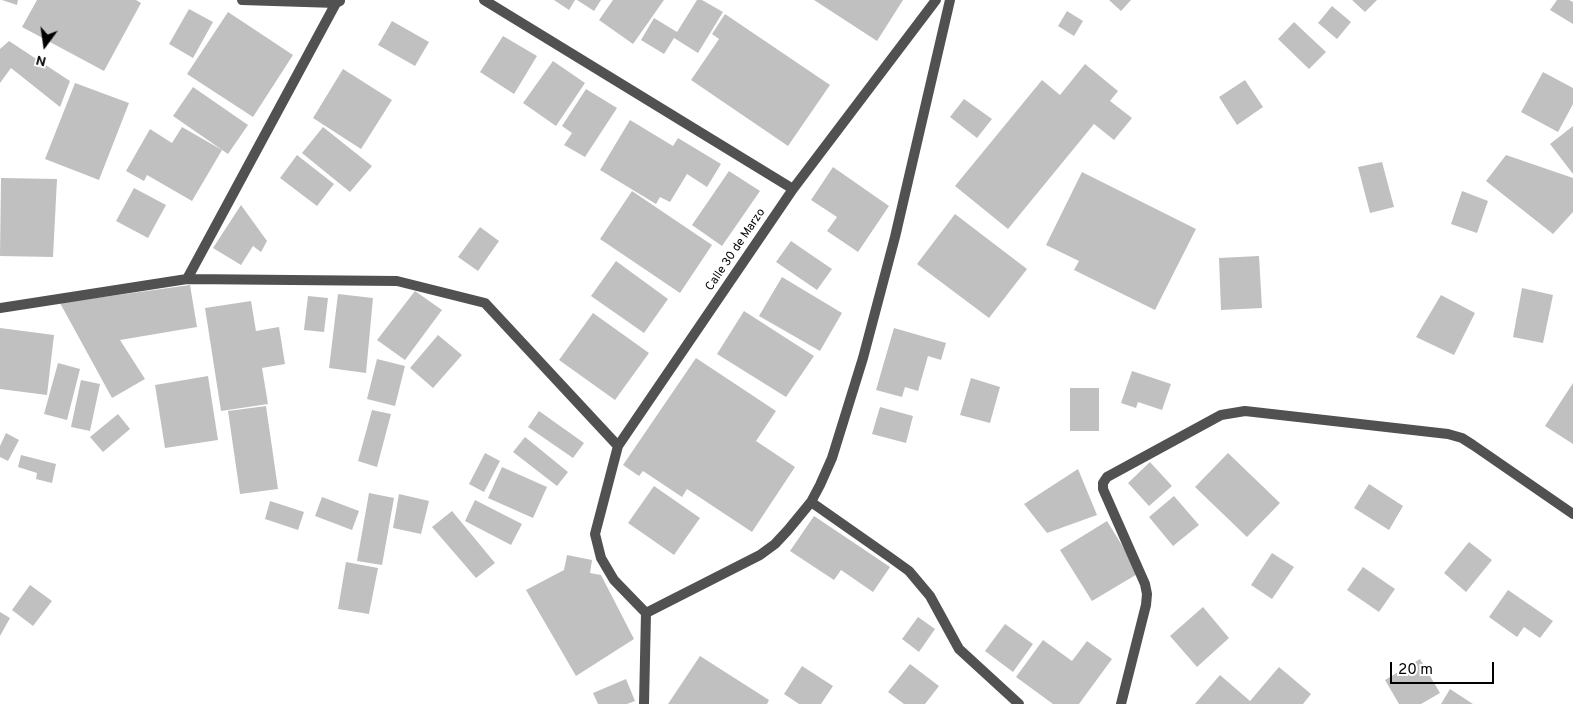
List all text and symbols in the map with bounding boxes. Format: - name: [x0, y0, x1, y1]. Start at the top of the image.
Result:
- north arrow: [20, 20, 70, 70]
- text: N: [34, 51, 48, 70]
- street label: Calle 30 de Marzo: [703, 206, 769, 294]
- scale bar: [1393, 652, 1497, 684]
- text: 20 m: [1398, 661, 1433, 680]

